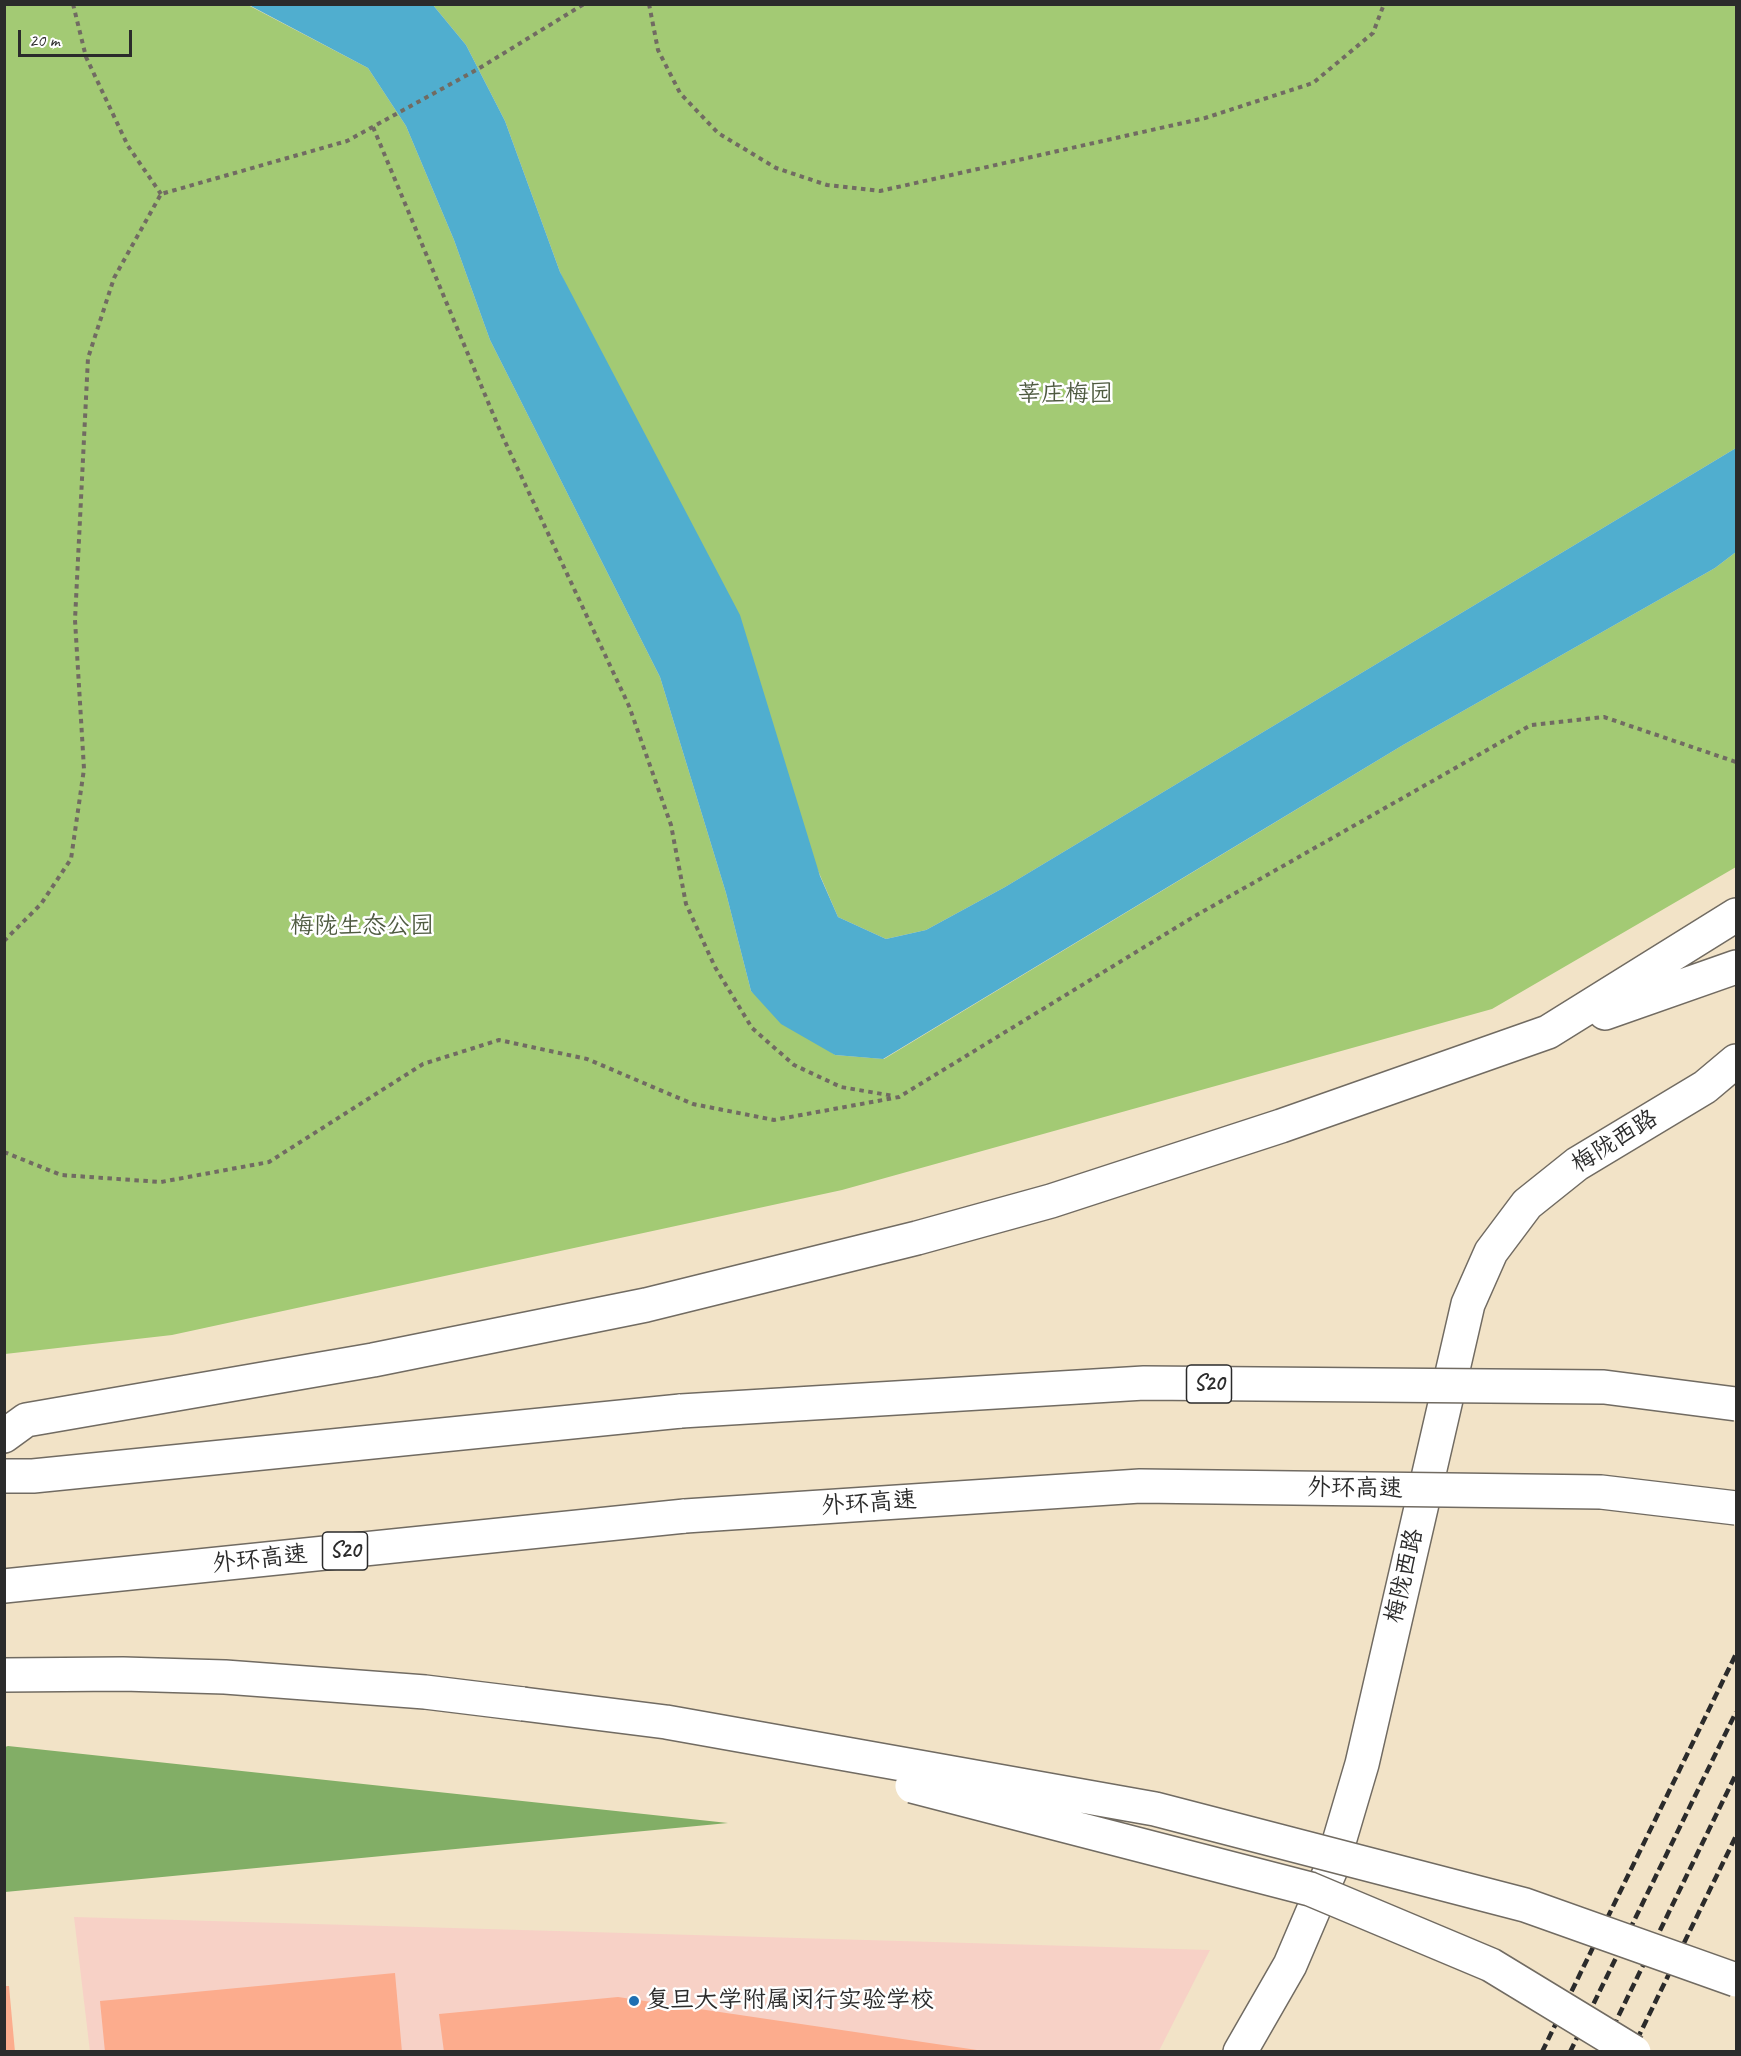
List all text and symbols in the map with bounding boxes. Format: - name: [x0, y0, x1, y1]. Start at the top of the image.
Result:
- scale bar: [21, 18, 135, 56]
- text: 20 m: [29, 29, 60, 51]
- park label: 莘庄梅园: [1017, 381, 1113, 409]
- park label: 梅陇生态公园: [290, 913, 434, 941]
- street label: 梅陇西路: [1567, 1104, 1663, 1180]
- road number: S20: [1186, 1365, 1232, 1403]
- street label: 外环高速: [1307, 1474, 1403, 1504]
- street label: 外环高速: [820, 1486, 918, 1522]
- street label: 梅陇西路: [1380, 1526, 1430, 1626]
- road number: S20: [322, 1532, 368, 1570]
- street label: 外环高速: [211, 1541, 309, 1579]
- place label: 复旦大学附属闵行实验学校: [646, 1987, 934, 2015]
- marker: 复旦大学附属闵行实验学校: [627, 1994, 641, 2008]

